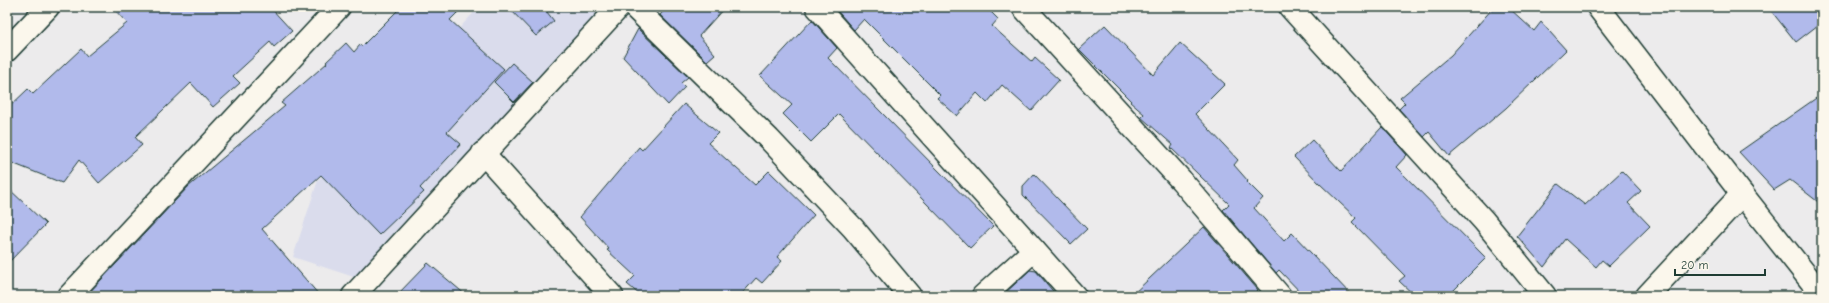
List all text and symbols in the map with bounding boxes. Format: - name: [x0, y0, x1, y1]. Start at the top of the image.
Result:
- scale bar: [1675, 251, 1765, 277]
- text: 20 m: [1681, 258, 1709, 272]

